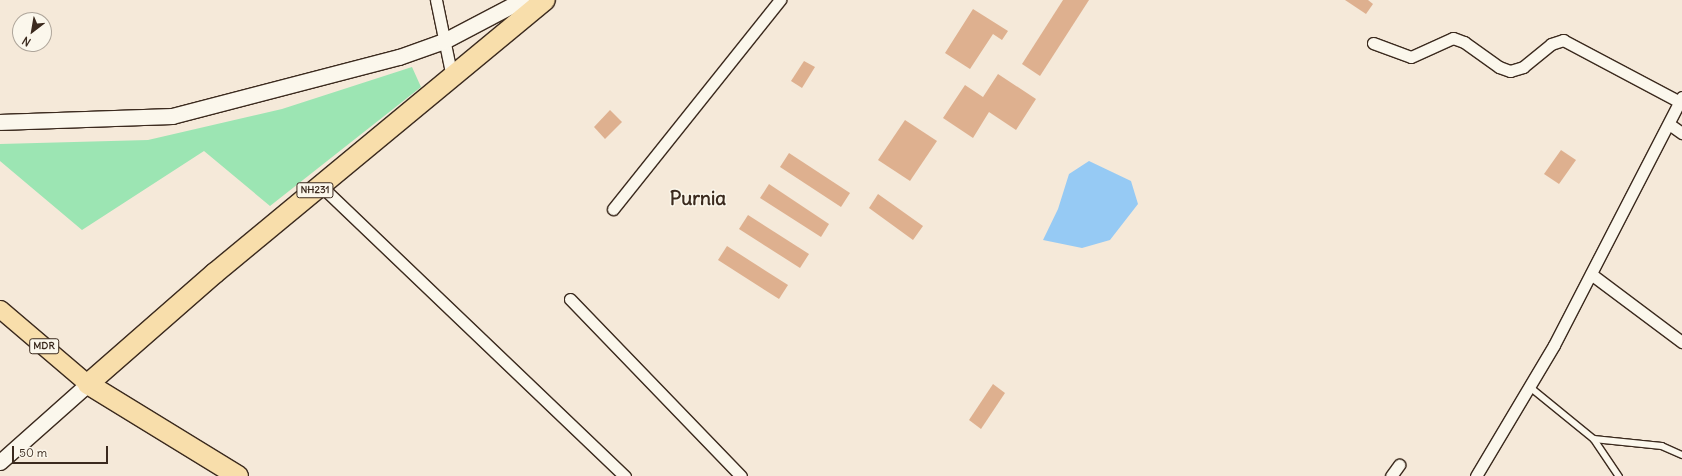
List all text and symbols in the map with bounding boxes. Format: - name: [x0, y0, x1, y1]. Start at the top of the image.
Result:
- north arrow: [12, 12, 52, 52]
- text: N: [19, 33, 33, 49]
- road number: NH231: [296, 182, 334, 198]
- district label: Purnia: [670, 188, 726, 210]
- road number: MDR: [29, 338, 59, 354]
- scale bar: [14, 438, 110, 464]
- text: 50 m: [19, 445, 47, 460]

